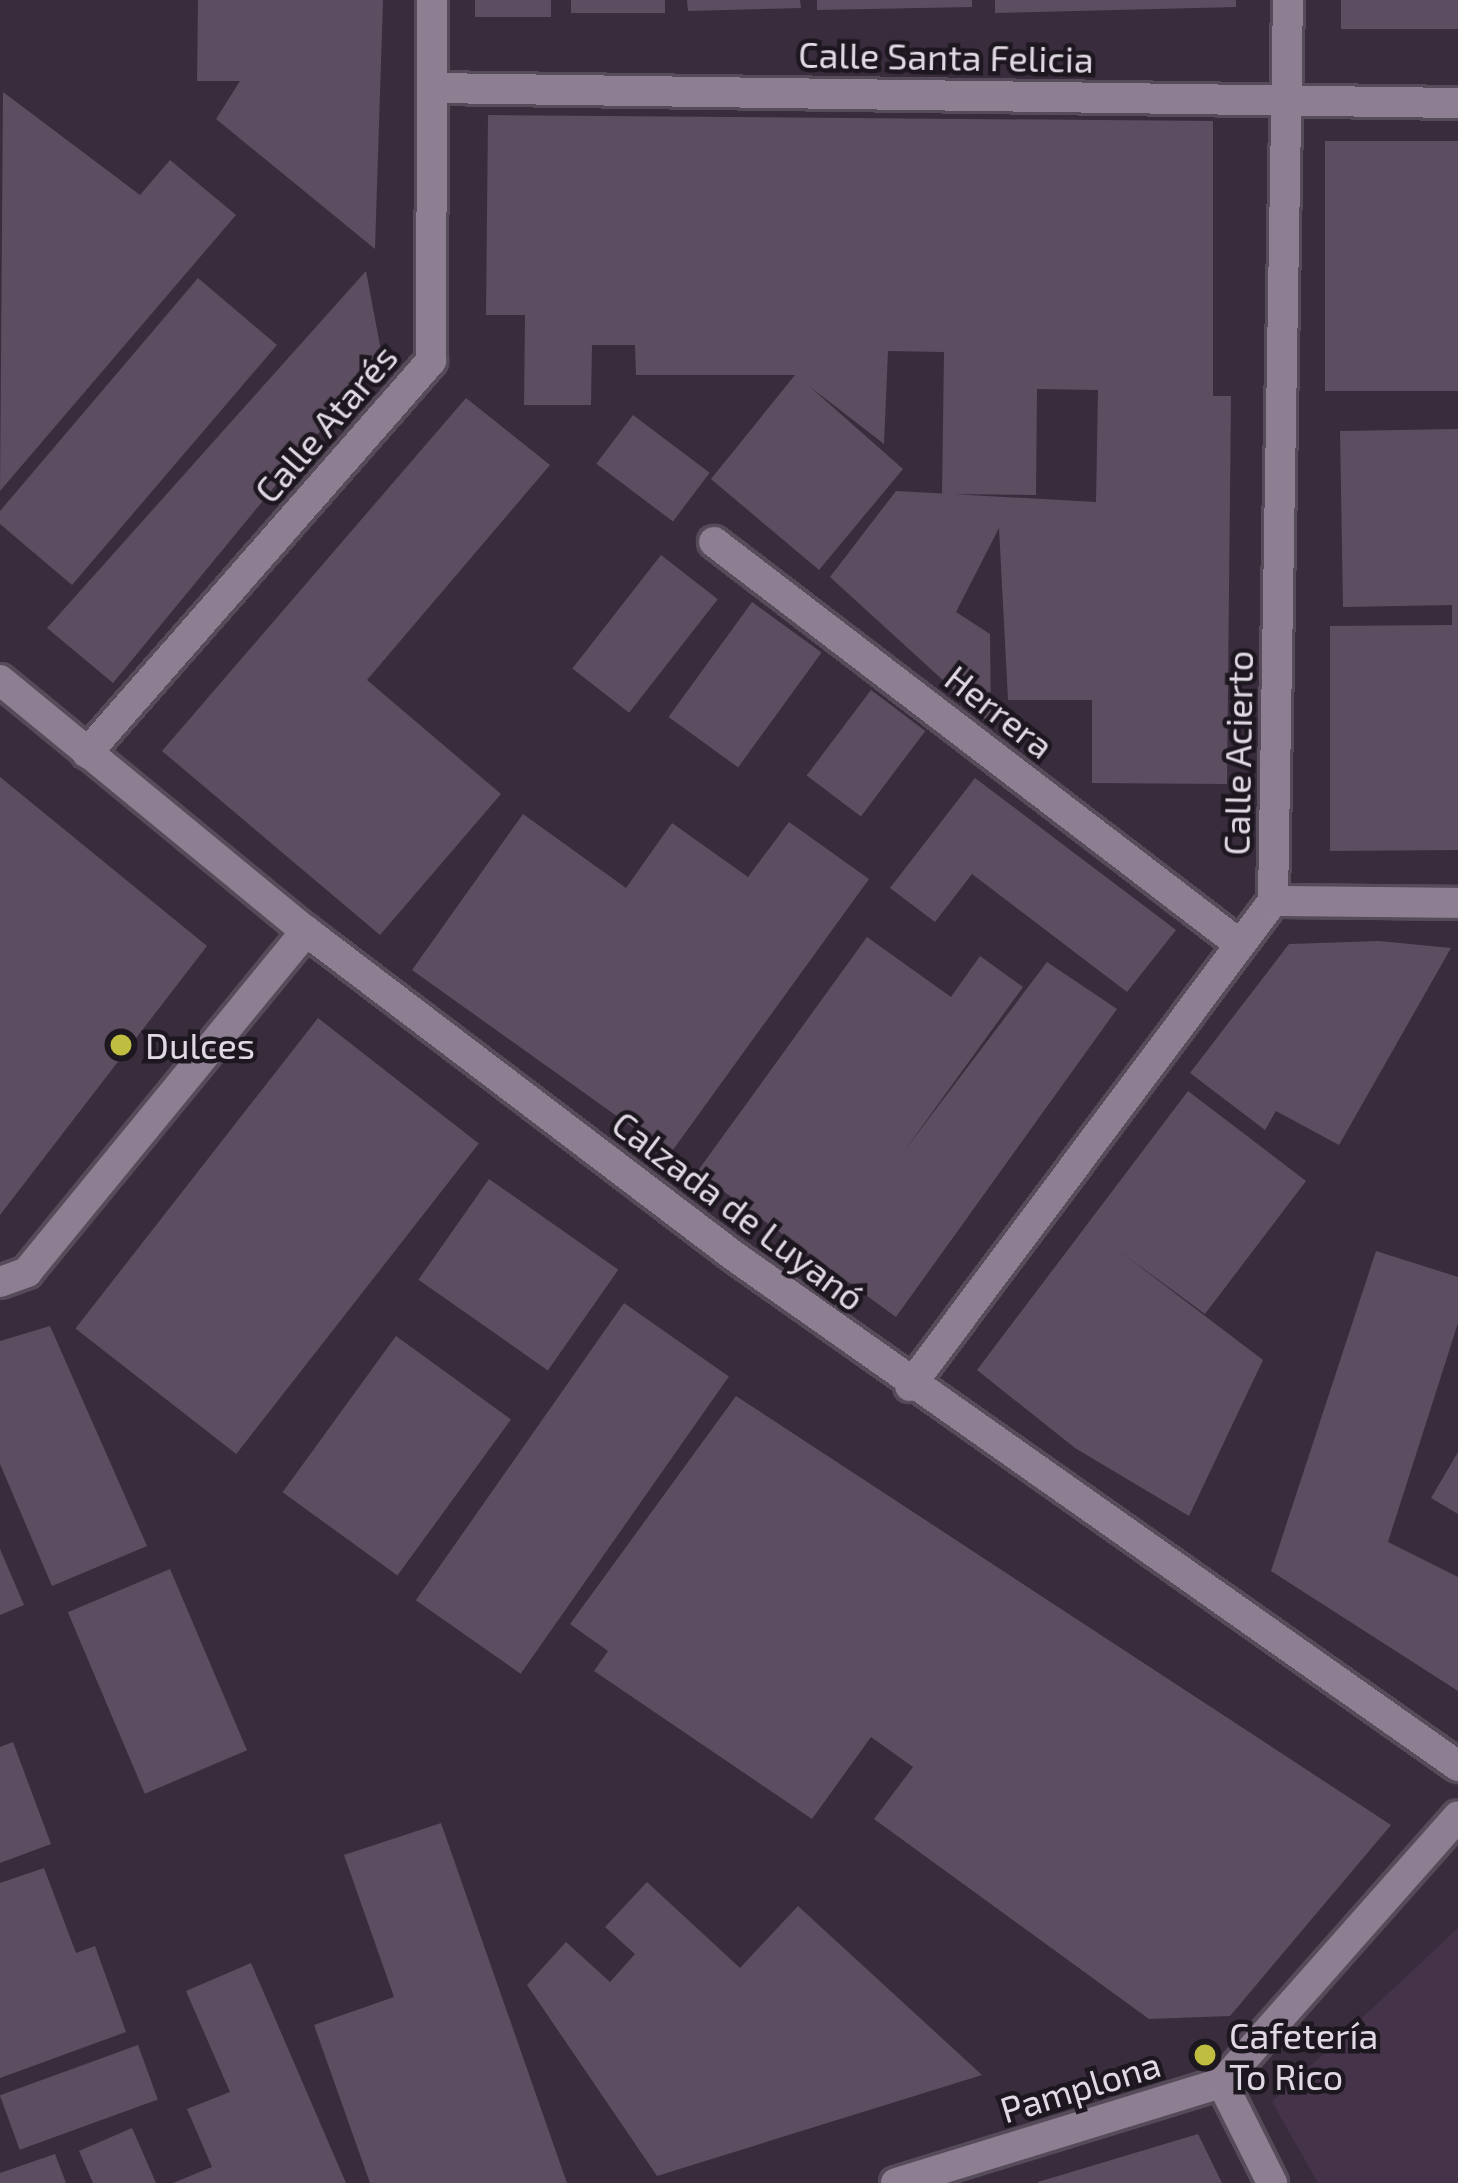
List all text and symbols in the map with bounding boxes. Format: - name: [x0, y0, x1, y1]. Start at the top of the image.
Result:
- street label: Calle Santa Felicia: [798, 32, 1094, 80]
- street label: Calle Atarés: [244, 335, 406, 511]
- street label: Calle Acierto: [1214, 650, 1260, 856]
- street label: Herrera: [937, 655, 1063, 767]
- place label: Dulces: [145, 1023, 255, 1067]
- marker: Dulces: [108, 1032, 134, 1058]
- street label: Calzada de Luyanó: [604, 1101, 874, 1319]
- place label: Cafetería To Rico: [1229, 2012, 1378, 2097]
- street label: Pamplona: [995, 2041, 1165, 2131]
- marker: Cafetería To Rico: [1192, 2042, 1218, 2068]

